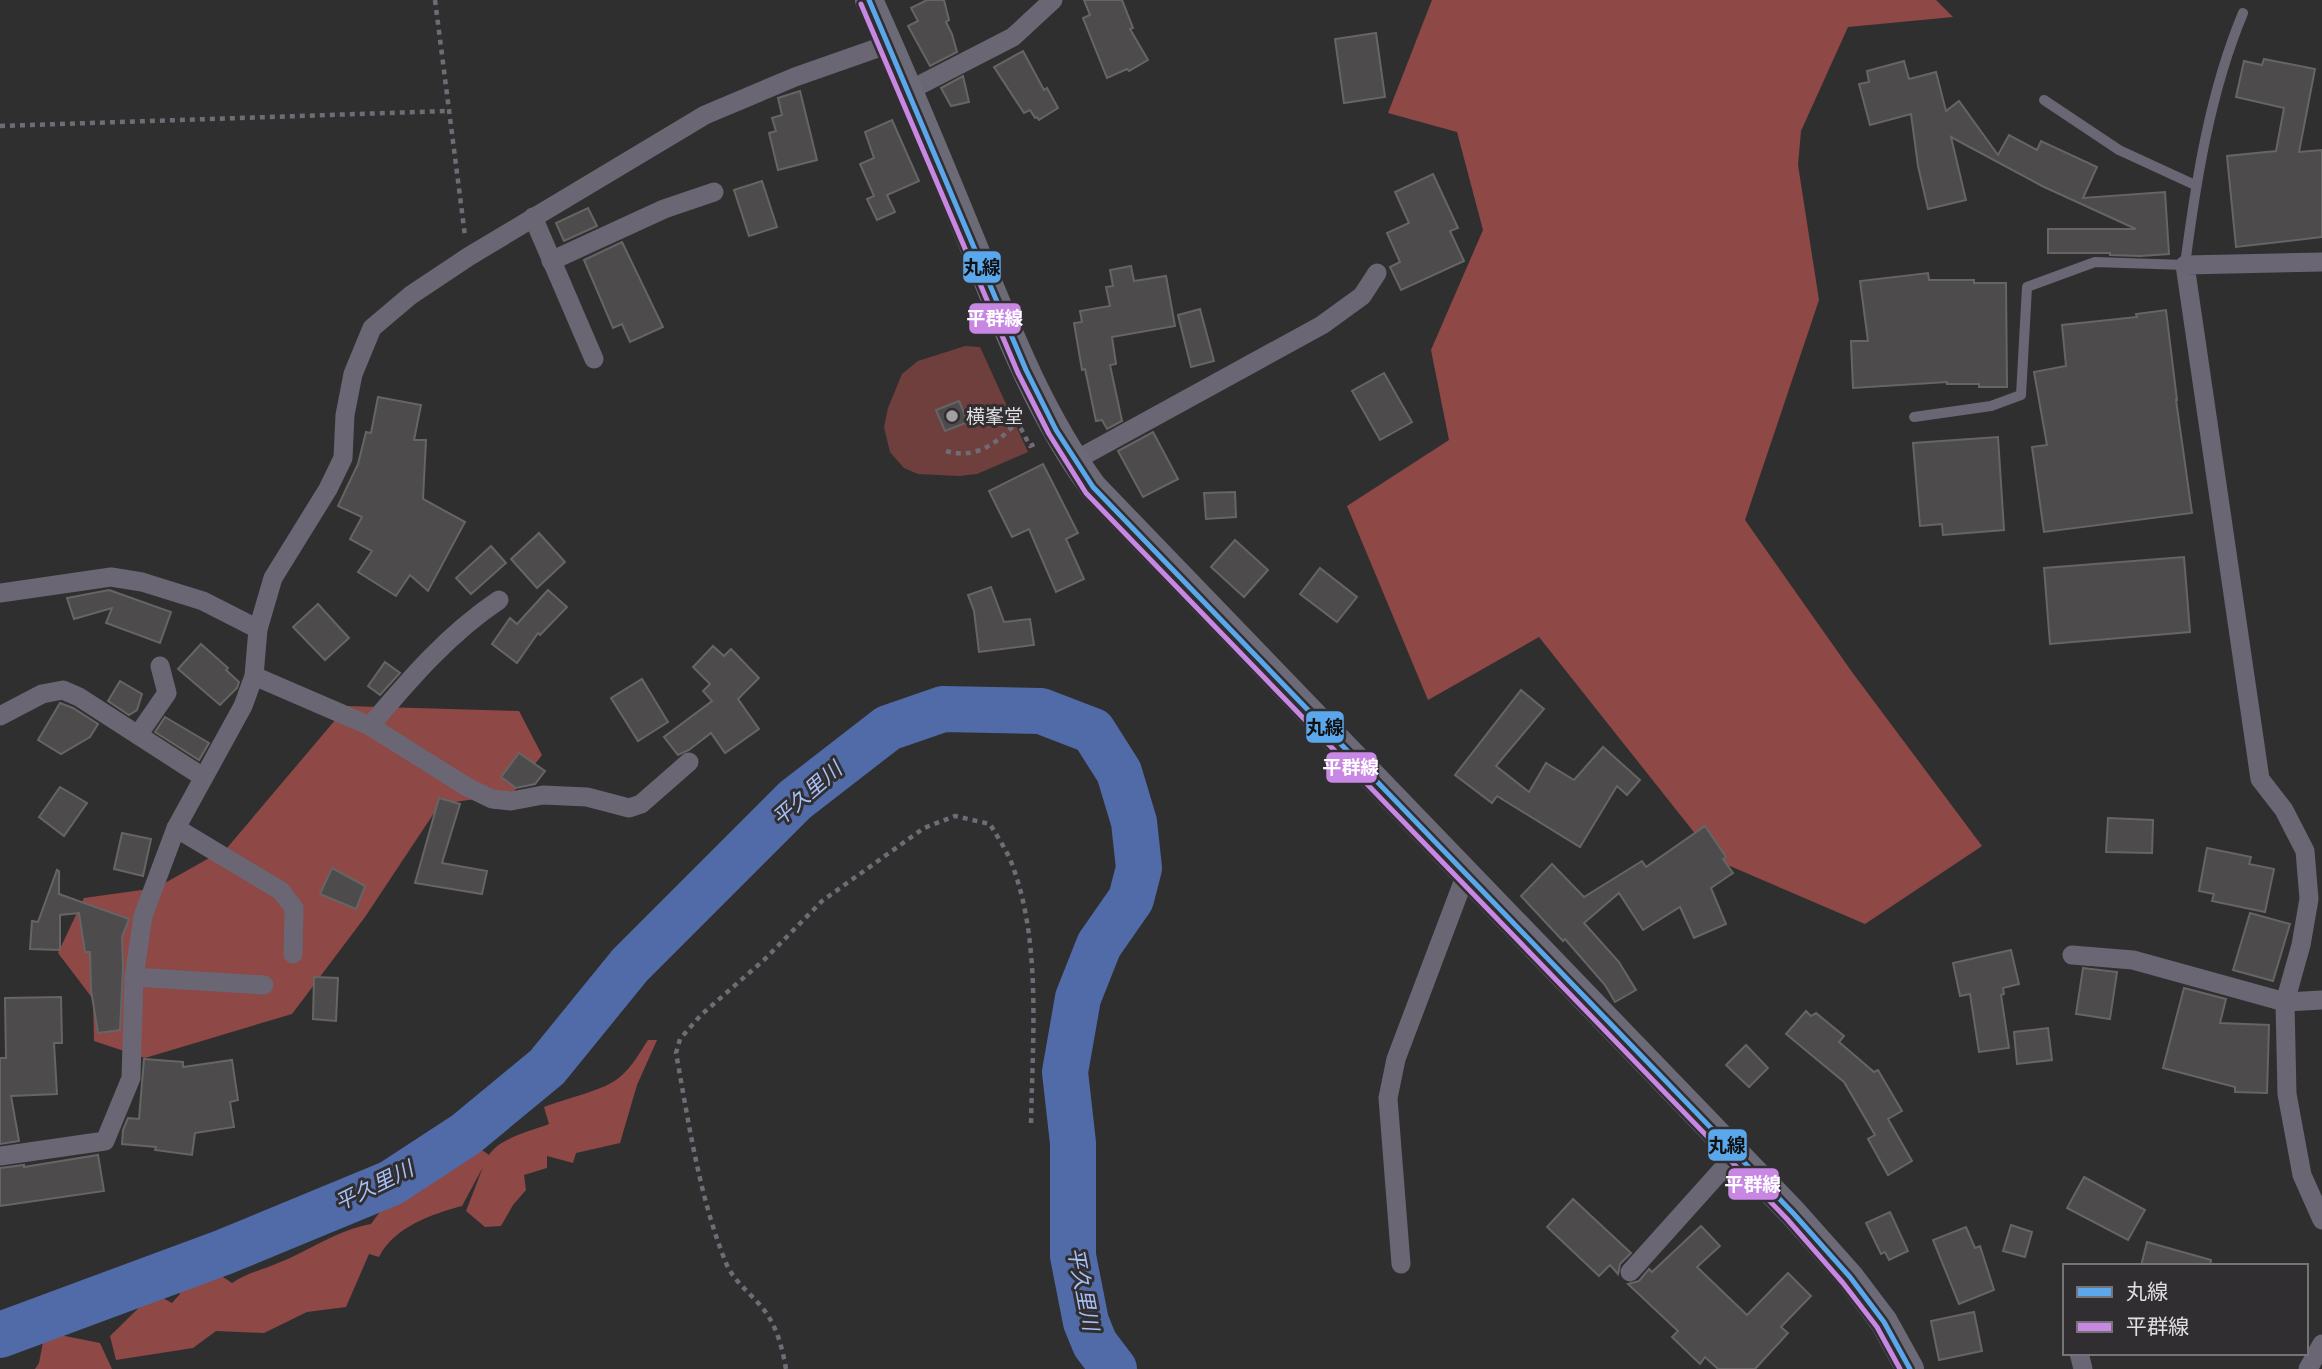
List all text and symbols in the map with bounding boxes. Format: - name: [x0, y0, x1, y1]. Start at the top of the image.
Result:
- line badge: 丸線: [962, 250, 1002, 284]
- text: 丸線: [963, 257, 1001, 278]
- line badge: 平群線: [968, 302, 1022, 335]
- text: 平群線: [966, 308, 1024, 329]
- place label: 横峯堂: [966, 406, 1023, 427]
- marker: 横峯堂: [944, 408, 960, 424]
- line badge: 丸線: [1305, 710, 1345, 744]
- text: 丸線: [1306, 717, 1344, 738]
- line badge: 平群線: [1325, 751, 1378, 784]
- water label: 平久里川: [767, 756, 847, 830]
- text: 平群線: [1322, 757, 1380, 778]
- line badge: 丸線: [1707, 1128, 1748, 1162]
- text: 丸線: [1708, 1135, 1746, 1156]
- water label: 平久里川: [331, 1156, 418, 1214]
- line badge: 平群線: [1727, 1167, 1780, 1201]
- text: 平群線: [1724, 1174, 1782, 1195]
- water label: 平久里川: [1064, 1245, 1103, 1334]
- legend: [2063, 1264, 2308, 1355]
- text: 丸線: [2126, 1280, 2168, 1303]
- text: 平群線: [2126, 1315, 2189, 1338]

